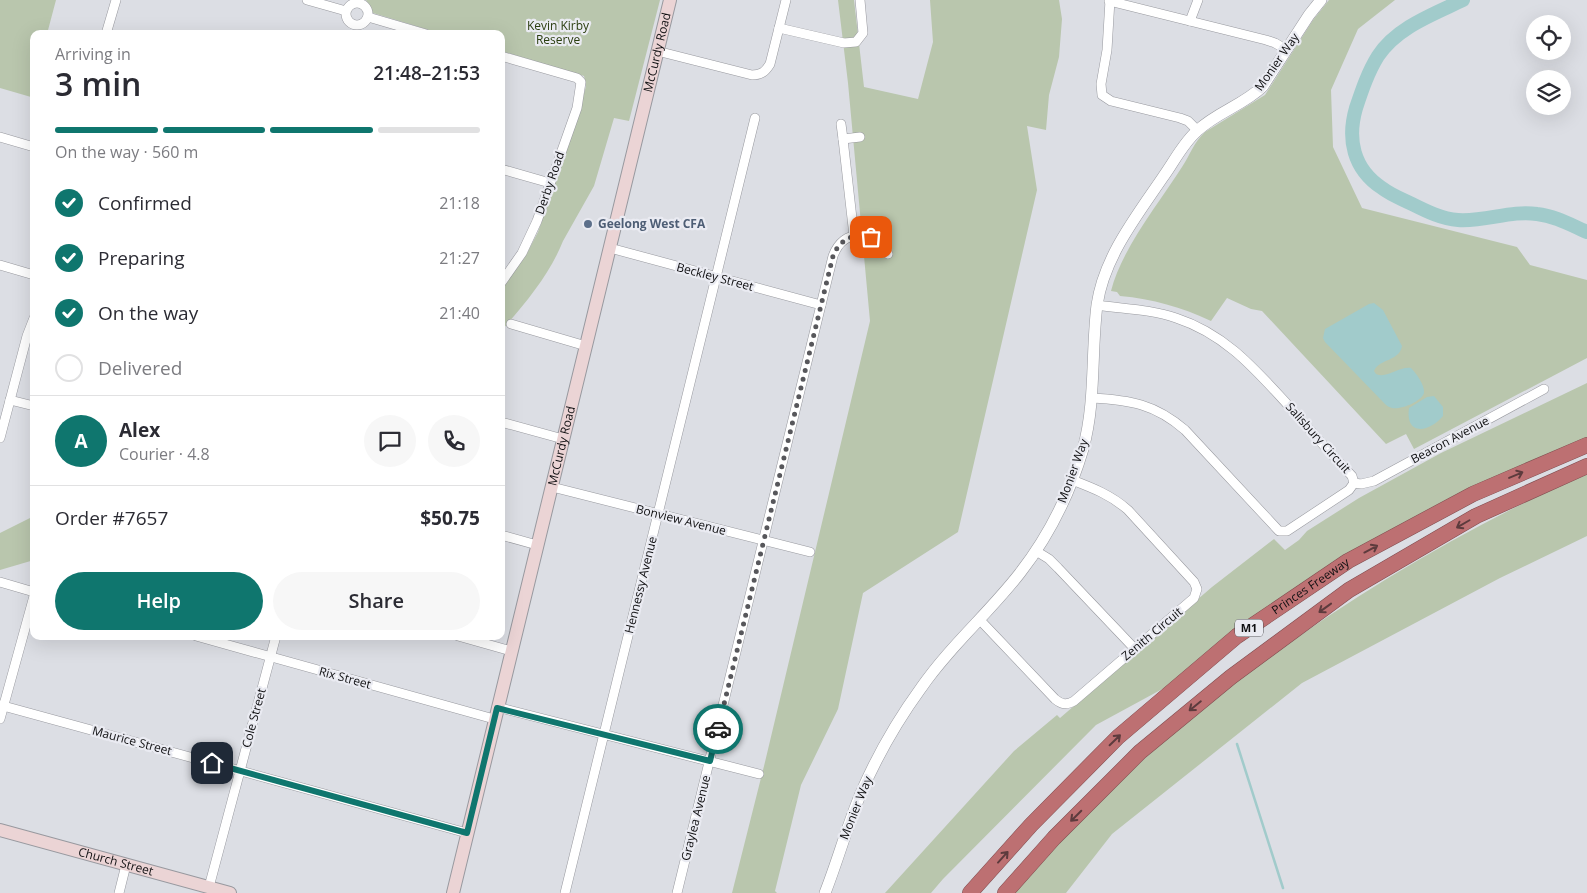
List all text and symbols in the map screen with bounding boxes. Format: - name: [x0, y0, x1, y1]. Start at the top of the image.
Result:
- street label: McCurdy Road: [639, 11, 675, 94]
- map controls: [1526, 15, 1571, 115]
- button: locate: [1526, 15, 1571, 60]
- park label: Kevin Kirby Reserve: [527, 17, 590, 48]
- street label: Monier Way: [1250, 29, 1303, 94]
- text: Arriving in: [55, 43, 131, 65]
- text: 21:48–21:53: [373, 60, 480, 86]
- text: 3 min: [55, 62, 141, 105]
- button: layers: [1526, 70, 1571, 115]
- text: On the way · 560 m: [55, 141, 198, 163]
- street label: Derby Road: [531, 149, 568, 217]
- icon: check: [55, 189, 83, 217]
- text: Confirmed: [98, 190, 192, 216]
- text: 21:18: [439, 192, 480, 214]
- place label: Geelong West CFA: [598, 215, 706, 232]
- pin: [850, 216, 892, 258]
- marker: Geelong West CFA: [582, 218, 594, 230]
- icon: bag: [857, 223, 885, 251]
- icon: check: [55, 244, 83, 272]
- text: Preparing: [98, 245, 185, 271]
- text: 21:27: [439, 247, 480, 269]
- street label: Beckley Street: [675, 258, 755, 295]
- icon: check: [55, 299, 83, 327]
- text: On the way: [98, 300, 198, 326]
- text: 21:40: [439, 302, 480, 324]
- text: Delivered: [98, 355, 182, 381]
- street label: Salisbury Circuit: [1282, 399, 1355, 477]
- street label: McCurdy Road: [543, 404, 579, 487]
- street label: Beacon Avenue: [1408, 412, 1492, 467]
- button: chat: [364, 415, 416, 467]
- button: phone: [428, 415, 480, 467]
- text: Alex: [119, 417, 160, 443]
- text: A: [74, 428, 88, 454]
- street label: Monier Way: [1053, 436, 1092, 505]
- text: Courier · 4.8: [119, 443, 210, 465]
- one-way arrow: [1508, 470, 1523, 480]
- street label: Bonview Avenue: [634, 500, 728, 539]
- text: Order #7657: [55, 505, 168, 531]
- text: $50.75: [420, 505, 480, 531]
- one-way arrow: [1457, 519, 1471, 529]
- street label: Hennessy Avenue: [620, 534, 661, 635]
- one-way arrow: [1364, 544, 1379, 554]
- street label: Princes Freeway: [1268, 553, 1353, 618]
- button: Help: [55, 572, 263, 630]
- button: Share: [273, 572, 480, 630]
- street label: Zenith Circuit: [1118, 603, 1186, 664]
- one-way arrow: [1319, 603, 1332, 614]
- road number: M1: [1235, 620, 1263, 636]
- street label: Rix Street: [317, 662, 373, 693]
- street label: Cole Street: [237, 686, 270, 750]
- one-way arrow: [1189, 701, 1202, 712]
- courier: [693, 704, 743, 754]
- icon: car: [704, 715, 732, 743]
- street label: Maurice Street: [90, 722, 174, 759]
- one-way arrow: [1109, 734, 1122, 746]
- pin: [191, 742, 233, 784]
- icon: home: [198, 749, 226, 777]
- street label: Graylea Avenue: [677, 773, 714, 862]
- street label: Monier Way: [835, 773, 876, 842]
- one-way arrow: [1070, 810, 1082, 822]
- street label: Church Street: [76, 843, 155, 880]
- one-way arrow: [997, 850, 1008, 863]

